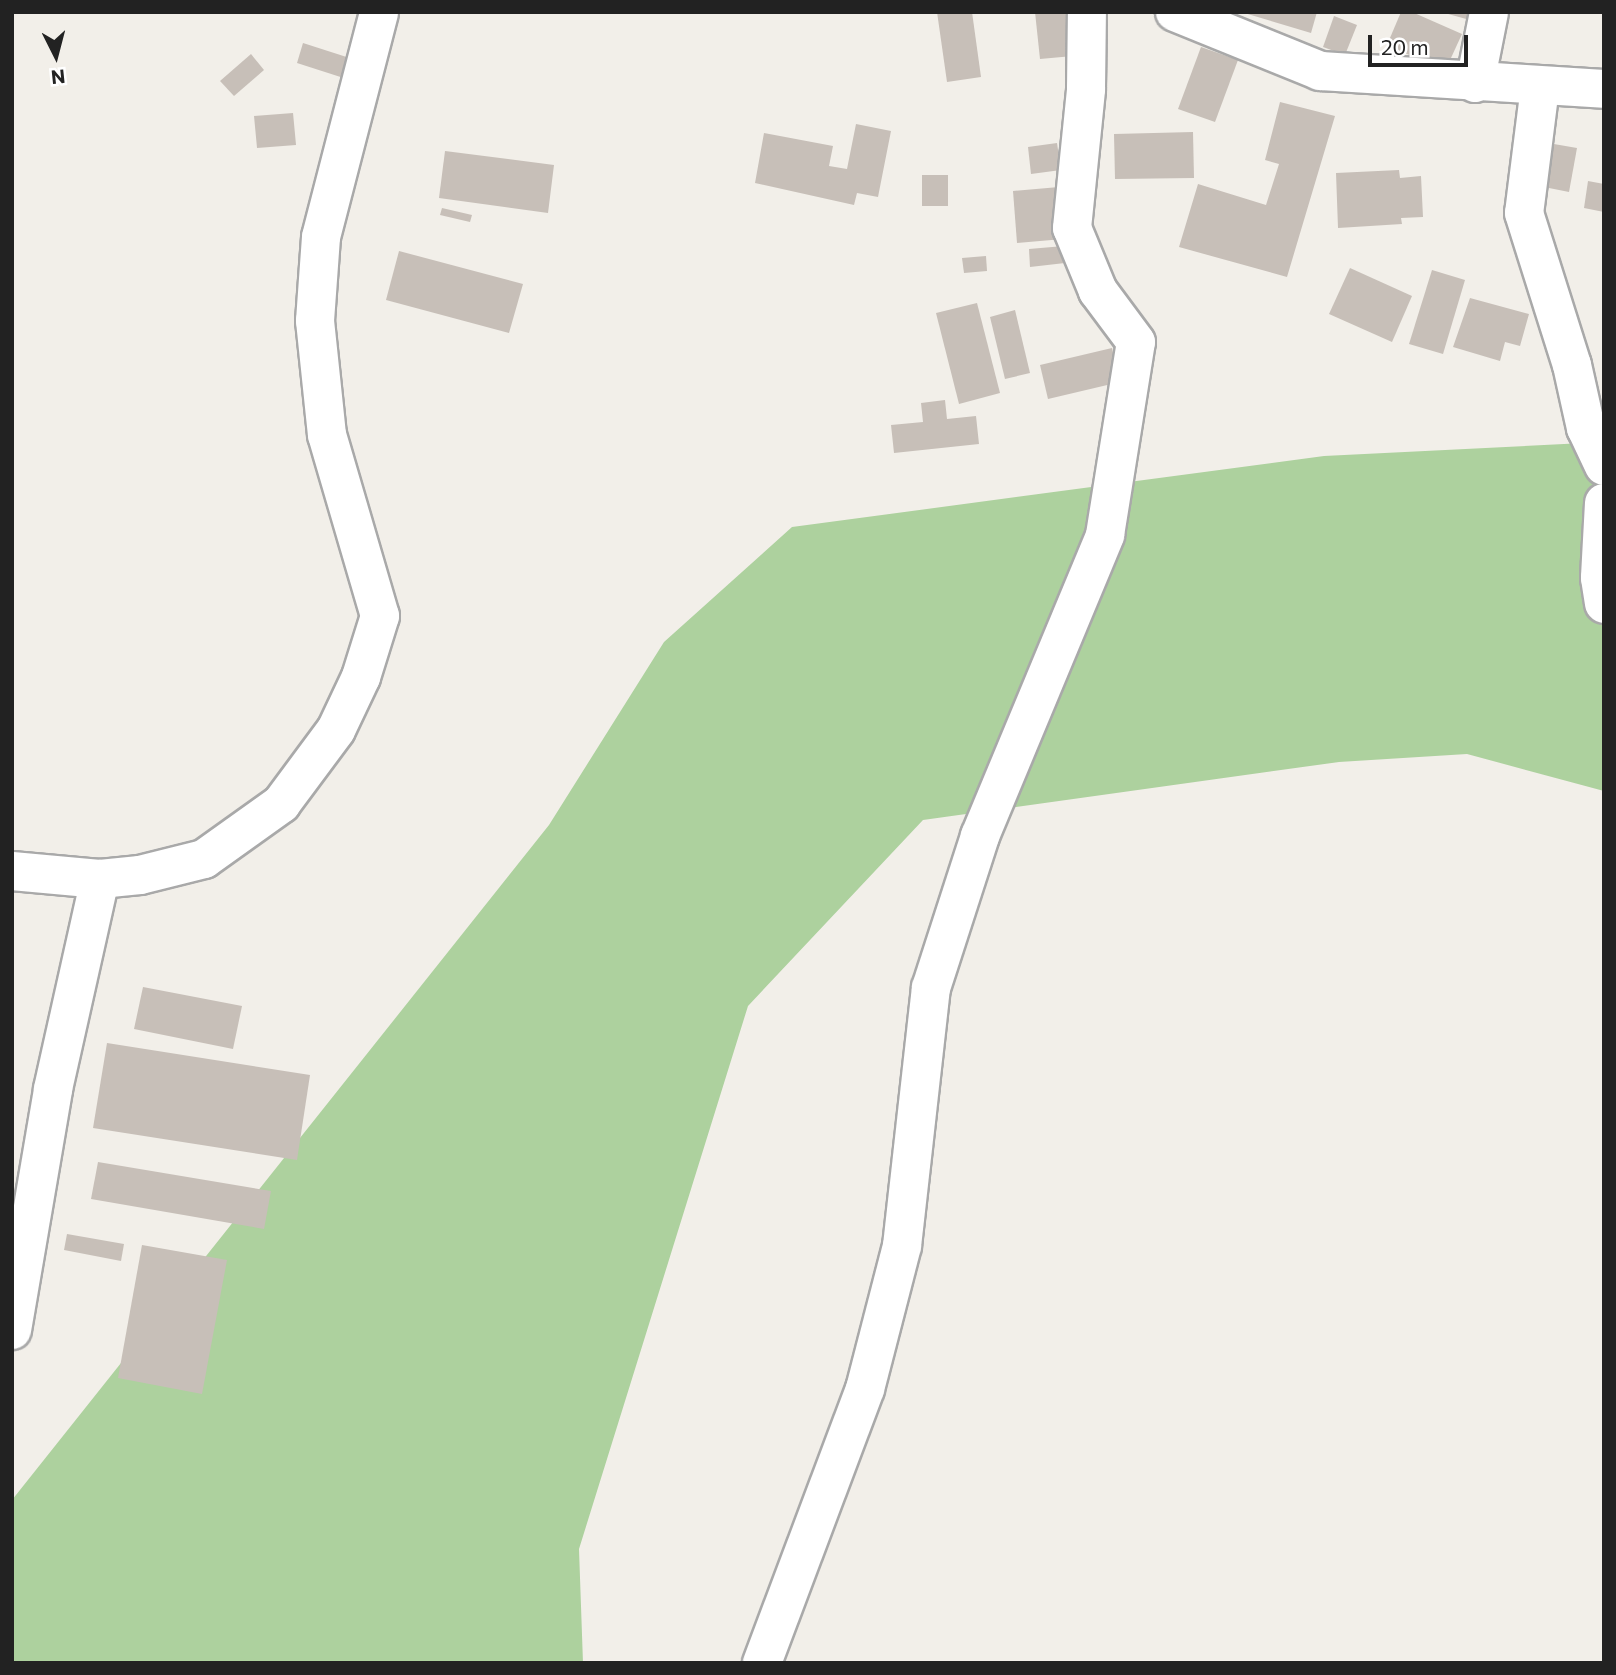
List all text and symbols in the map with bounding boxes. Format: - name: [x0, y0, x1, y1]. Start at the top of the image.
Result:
- north arrow: [21, 21, 91, 91]
- scale bar: [1371, 21, 1471, 65]
- text: 20 m: [1381, 34, 1429, 59]
- text: N: [50, 65, 67, 90]

